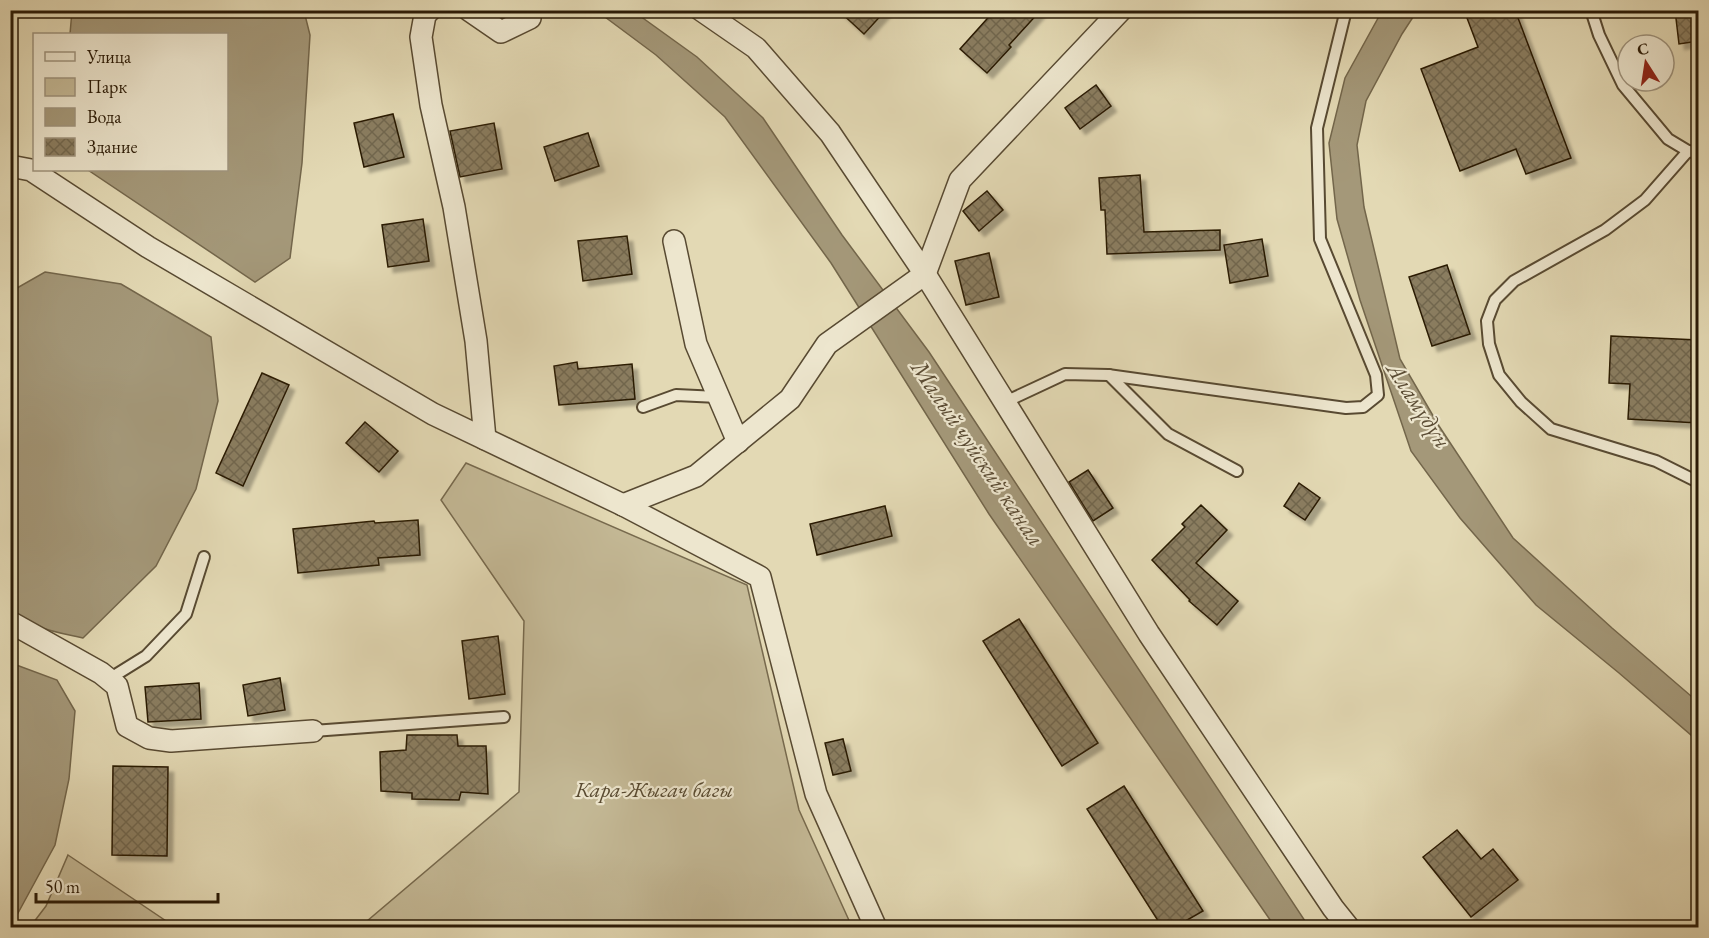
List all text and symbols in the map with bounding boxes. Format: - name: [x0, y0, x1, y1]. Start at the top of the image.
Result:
- legend: [33, 33, 228, 171]
- north arrow: [1616, 33, 1676, 93]
- text: С: [1635, 37, 1651, 60]
- text: Улица: [86, 45, 132, 68]
- text: Парк: [87, 75, 127, 98]
- text: Вода: [87, 105, 122, 128]
- text: Здание: [87, 135, 137, 158]
- water label: Малый чуйский канал: [903, 352, 1052, 552]
- water label: Аламүдүн: [1379, 354, 1459, 454]
- park label: Кара-Жыгач багы: [574, 775, 733, 804]
- scale bar: [36, 866, 218, 904]
- text: 50 m: [45, 875, 80, 898]

